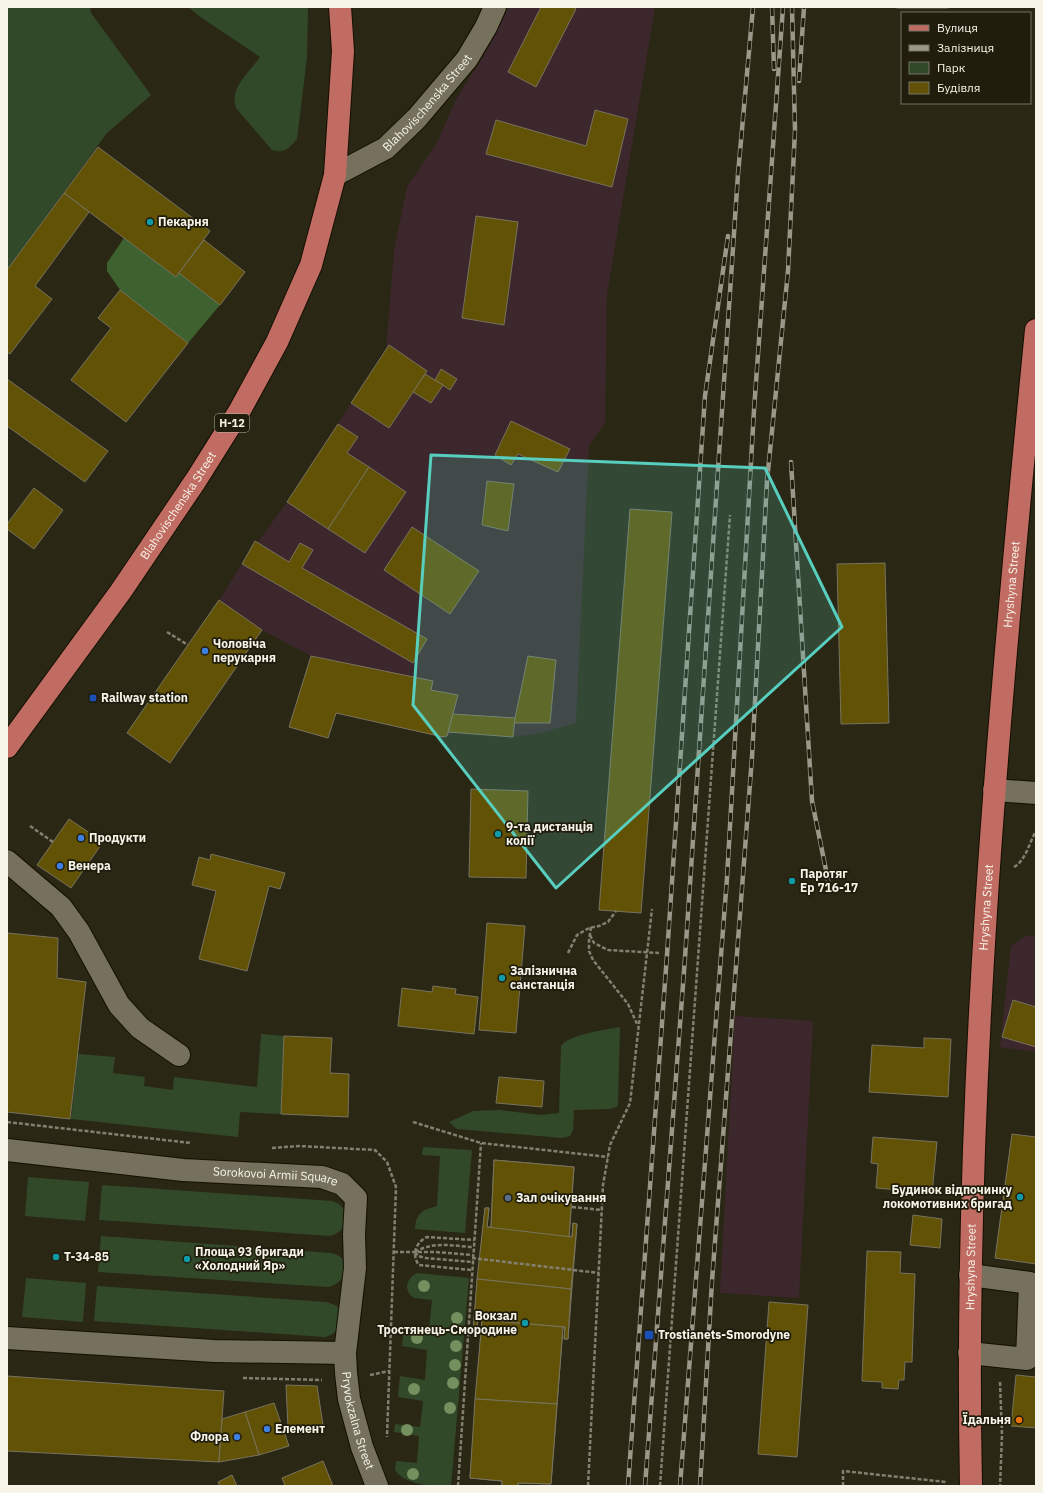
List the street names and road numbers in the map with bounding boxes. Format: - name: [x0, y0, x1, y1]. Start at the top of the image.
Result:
- street label: Blahovischenska Street: [379, 51, 475, 154]
- road number: Н-12: [215, 414, 249, 432]
- street label: Blahovischenska Street: [137, 449, 219, 562]
- street label: Hryshyna Street: [1000, 541, 1023, 628]
- street label: Hryshyna Street: [976, 864, 996, 951]
- street label: Sorokovoi Armii Square: [213, 1164, 341, 1189]
- street label: Hryshyna Street: [962, 1224, 979, 1310]
- street label: Pryvokzalna Street: [339, 1371, 378, 1472]

